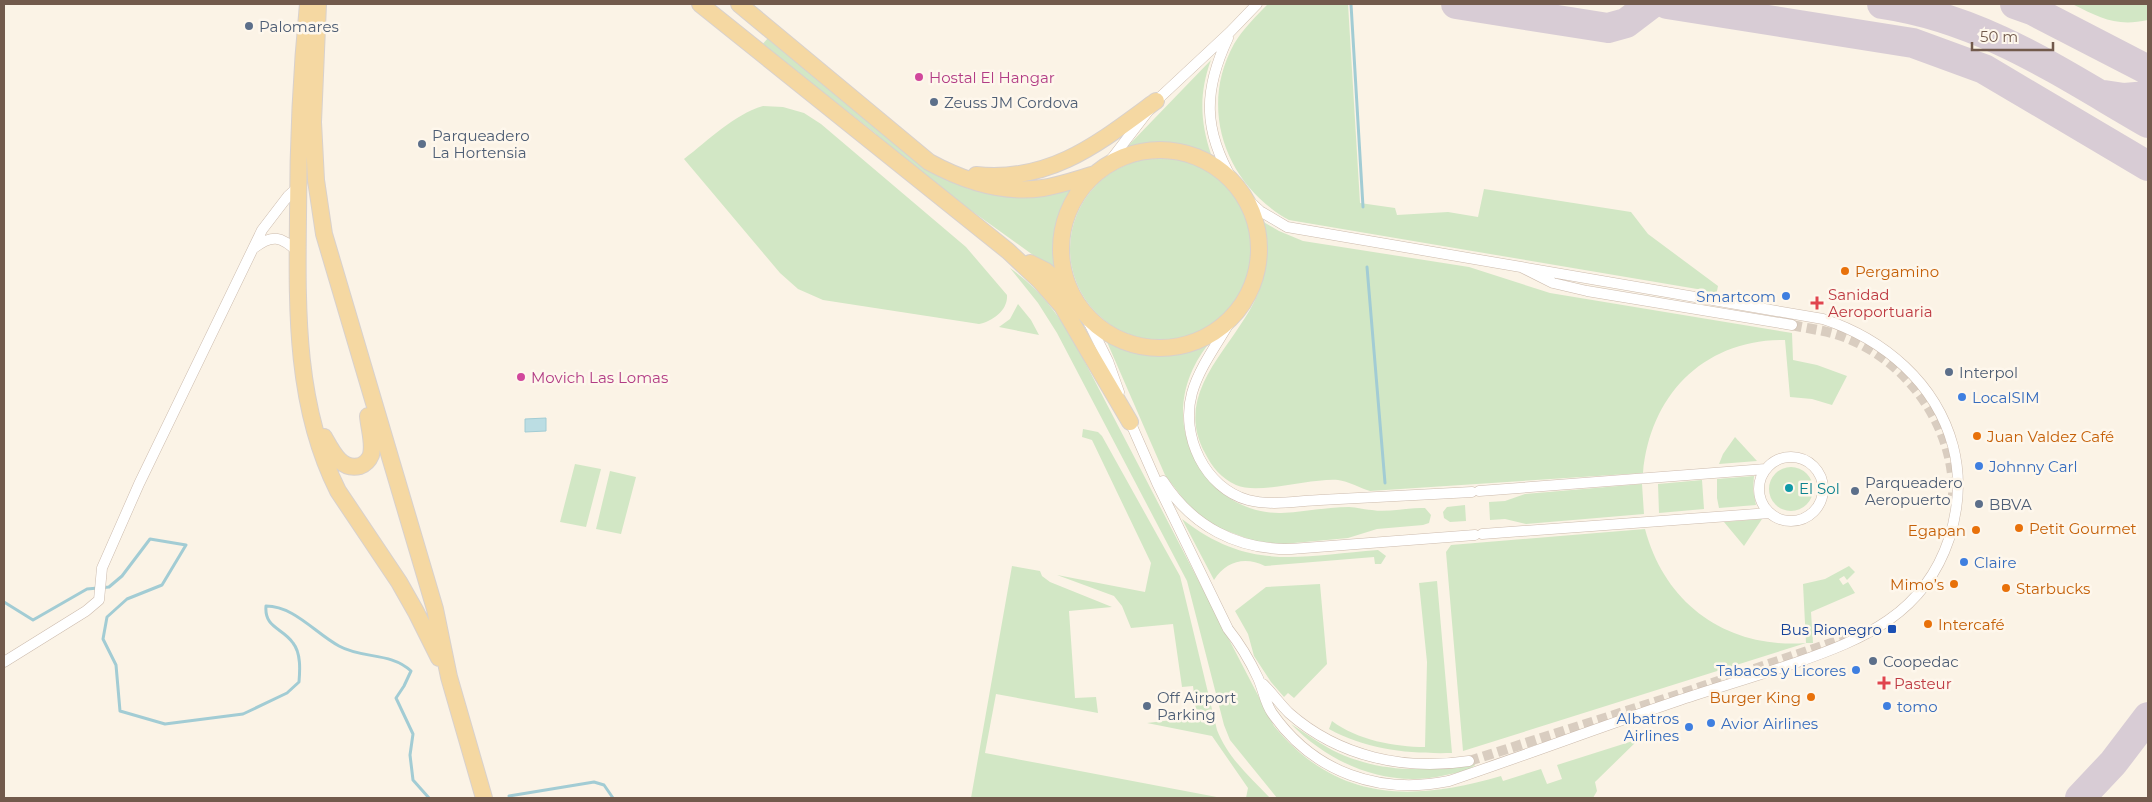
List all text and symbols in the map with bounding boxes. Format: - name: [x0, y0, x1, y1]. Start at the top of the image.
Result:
- place label: Palomares: [259, 17, 339, 36]
- marker: Palomares: [243, 20, 255, 32]
- scale bar: [1972, 20, 2053, 52]
- text: 50 m: [1980, 27, 2018, 46]
- place label: Hostal El Hangar: [929, 68, 1055, 87]
- marker: Hostal El Hangar: [913, 71, 925, 83]
- place label: Zeuss JM Cordova: [944, 93, 1079, 112]
- marker: Zeuss JM Cordova: [928, 96, 940, 108]
- place label: Parqueadero La Hortensia: [432, 126, 530, 162]
- marker: Parqueadero La Hortensia: [416, 138, 428, 150]
- place label: Pergamino: [1855, 262, 1939, 281]
- marker: Pergamino: [1839, 265, 1851, 277]
- place label: Sanidad Aeroportuaria: [1828, 285, 1933, 321]
- place label: Smartcom: [1696, 287, 1776, 306]
- marker: Smartcom: [1780, 290, 1792, 302]
- marker: Sanidad Aeroportuaria: [1810, 296, 1824, 310]
- place label: Interpol: [1959, 363, 2018, 382]
- marker: Interpol: [1943, 366, 1955, 378]
- place label: Movich Las Lomas: [531, 368, 668, 387]
- marker: Movich Las Lomas: [515, 371, 527, 383]
- place label: LocalSIM: [1972, 388, 2040, 407]
- marker: LocalSIM: [1956, 391, 1968, 403]
- place label: Juan Valdez Café: [1986, 427, 2114, 446]
- marker: Juan Valdez Café: [1971, 430, 1983, 442]
- place label: Johnny Carl: [1988, 457, 2077, 476]
- marker: Johnny Carl: [1973, 460, 1985, 472]
- place label: Parqueadero Aeropuerto: [1865, 473, 1963, 509]
- place label: El Sol: [1799, 479, 1840, 498]
- marker: El Sol: [1783, 482, 1795, 494]
- marker: Parqueadero Aeropuerto: [1849, 485, 1861, 497]
- place label: BBVA: [1989, 495, 2032, 514]
- marker: BBVA: [1973, 498, 1985, 510]
- place label: Petit Gourmet: [2029, 519, 2137, 538]
- place label: Egapan: [1908, 521, 1966, 540]
- marker: Petit Gourmet: [2013, 522, 2025, 534]
- marker: Egapan: [1970, 524, 1982, 536]
- place label: Claire: [1974, 553, 2016, 572]
- marker: Claire: [1958, 556, 1970, 568]
- place label: Mimo’s: [1890, 575, 1944, 594]
- marker: Mimo’s: [1948, 578, 1960, 590]
- place label: Starbucks: [2016, 579, 2090, 598]
- marker: Starbucks: [2000, 582, 2012, 594]
- place label: Intercafé: [1938, 615, 2005, 634]
- marker: Intercafé: [1922, 618, 1934, 630]
- place label: Bus Rionegro: [1780, 620, 1882, 639]
- marker: Bus Rionegro: [1886, 623, 1898, 635]
- place label: Coopedac: [1883, 652, 1959, 671]
- marker: Coopedac: [1867, 655, 1879, 667]
- place label: Tabacos y Licores: [1716, 661, 1846, 680]
- marker: Tabacos y Licores: [1850, 664, 1862, 676]
- place label: Pasteur: [1894, 674, 1952, 693]
- marker: Pasteur: [1878, 677, 1890, 689]
- place label: Off Airport Parking: [1157, 688, 1236, 724]
- place label: Burger King: [1709, 688, 1801, 707]
- marker: Burger King: [1805, 691, 1817, 703]
- place label: tomo: [1897, 697, 1938, 716]
- marker: Off Airport Parking: [1141, 700, 1153, 712]
- marker: tomo: [1881, 700, 1893, 712]
- place label: Albatros Airlines: [1617, 709, 1679, 745]
- place label: Avior Airlines: [1721, 714, 1818, 733]
- marker: Avior Airlines: [1705, 717, 1717, 729]
- marker: Albatros Airlines: [1683, 721, 1695, 733]

